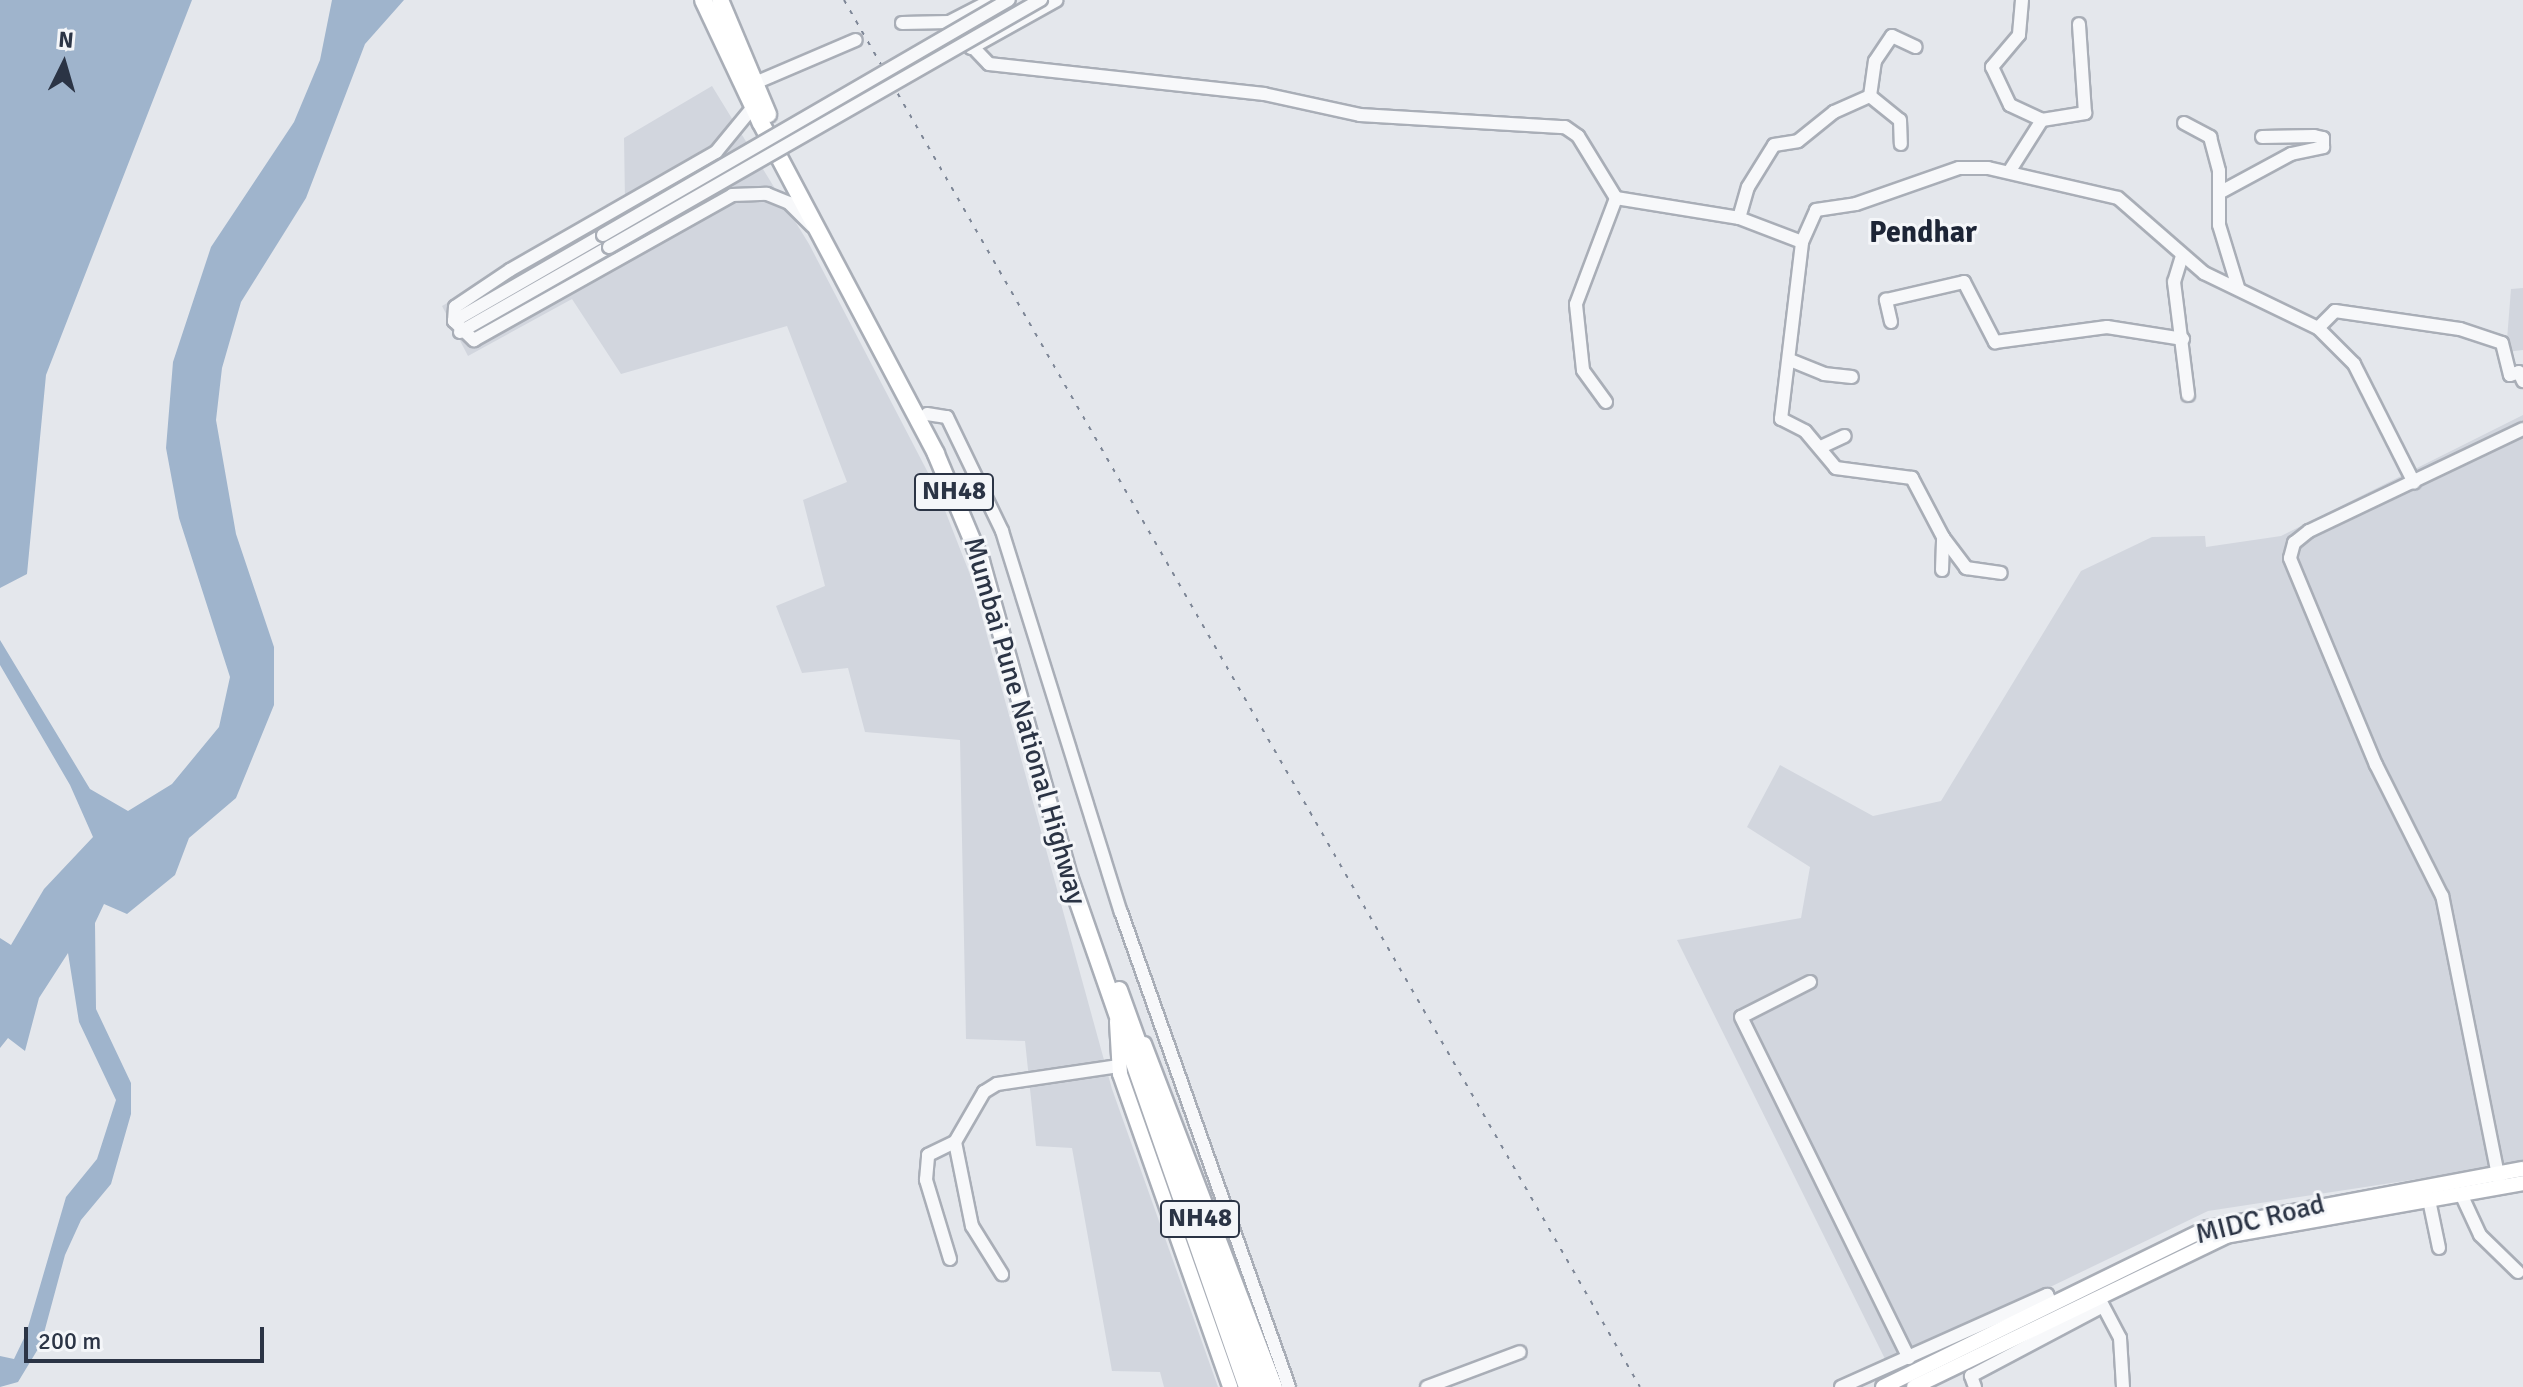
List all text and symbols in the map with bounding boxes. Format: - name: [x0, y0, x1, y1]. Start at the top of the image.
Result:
- north arrow: [24, 24, 104, 104]
- text: N: [57, 25, 75, 54]
- district label: Pendhar: [1869, 215, 1977, 251]
- road number: NH48: [912, 470, 996, 514]
- street label: Mumbai Pune National Highway: [956, 533, 1094, 909]
- street label: MIDC Road: [2192, 1187, 2328, 1251]
- road number: NH48: [1158, 1197, 1242, 1241]
- scale bar: [28, 1311, 268, 1361]
- text: 200 m: [38, 1326, 101, 1356]

